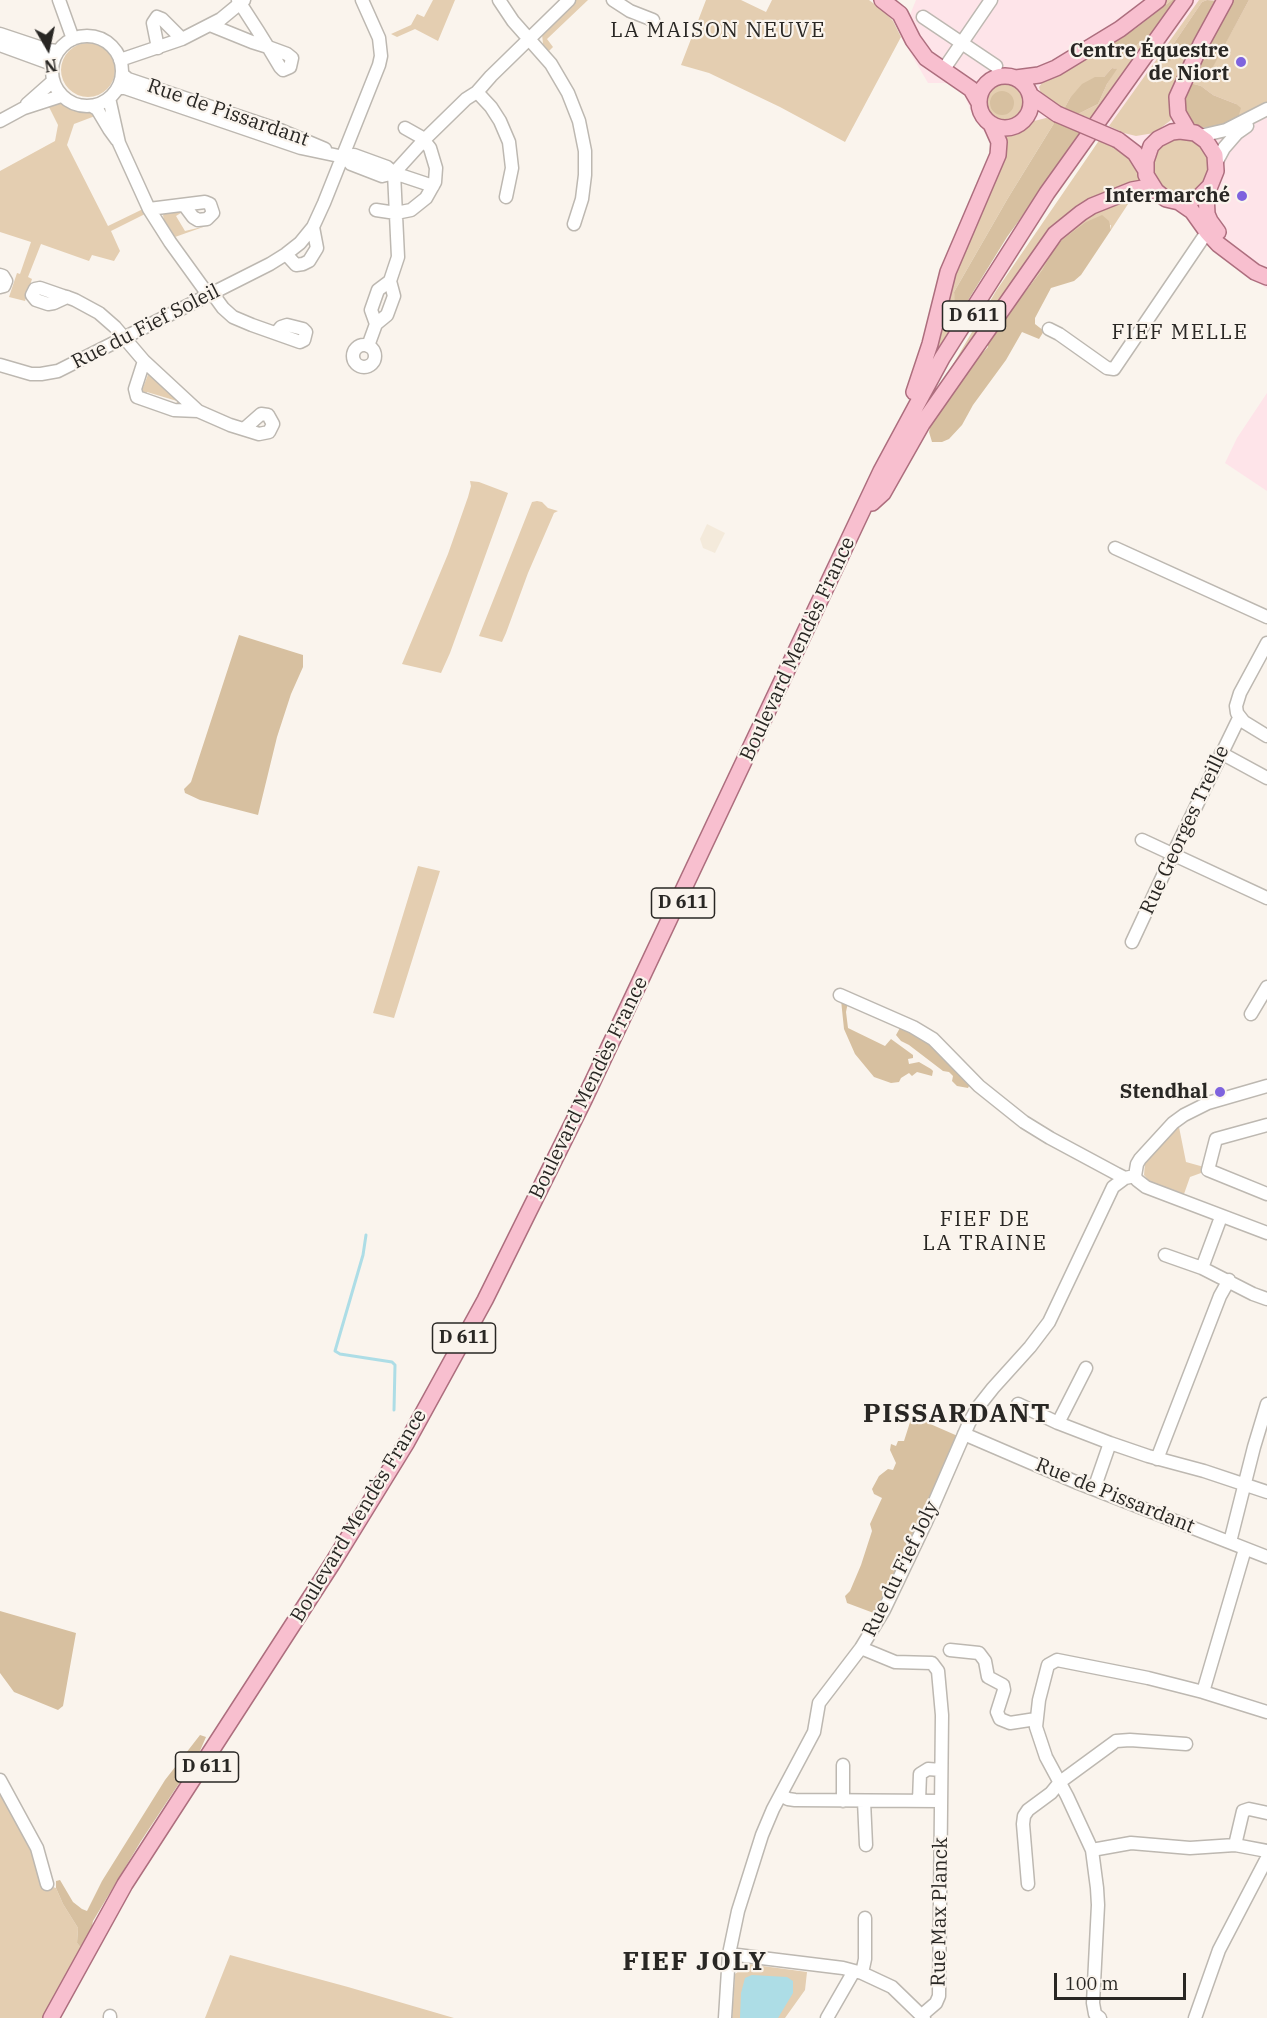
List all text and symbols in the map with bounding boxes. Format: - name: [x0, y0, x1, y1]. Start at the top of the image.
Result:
- north arrow: [18, 18, 78, 78]
- district label: LA MAISON NEUVE: [610, 18, 826, 44]
- place label: Centre Équestre de Niort: [1070, 39, 1229, 86]
- text: N: [43, 55, 59, 77]
- marker: Centre Équestre de Niort: [1234, 55, 1248, 69]
- street label: Rue de Pissardant: [144, 74, 312, 152]
- place label: Intermarché: [1105, 184, 1230, 208]
- marker: Intermarché: [1235, 189, 1249, 203]
- street label: Rue du Fief Soleil: [68, 279, 224, 375]
- road number: D 611: [942, 301, 1006, 331]
- district label: FIEF MELLE: [1111, 320, 1249, 346]
- street label: Boulevard Mendès France: [735, 533, 861, 765]
- street label: Rue Georges Treille: [1135, 742, 1235, 918]
- road number: D 611: [652, 888, 714, 918]
- street label: Boulevard Mendès France: [525, 973, 653, 1203]
- place label: Stendhal: [1120, 1080, 1208, 1104]
- marker: Stendhal: [1213, 1085, 1227, 1099]
- district label: FIEF DE LA TRAINE: [923, 1207, 1047, 1257]
- road number: D 611: [432, 1323, 496, 1353]
- district label: PISSARDANT: [863, 1398, 1051, 1430]
- street label: Boulevard Mendès France: [286, 1405, 432, 1627]
- street label: Rue de Pissardant: [1032, 1453, 1198, 1539]
- street label: Rue du Fief Joly: [858, 1497, 944, 1641]
- road number: D 611: [176, 1752, 238, 1782]
- street label: Rue Max Planck: [927, 1837, 953, 1987]
- district label: FIEF JOLY: [622, 1946, 768, 1978]
- scale bar: [1057, 1961, 1189, 1999]
- text: 100 m: [1065, 1972, 1119, 1995]

